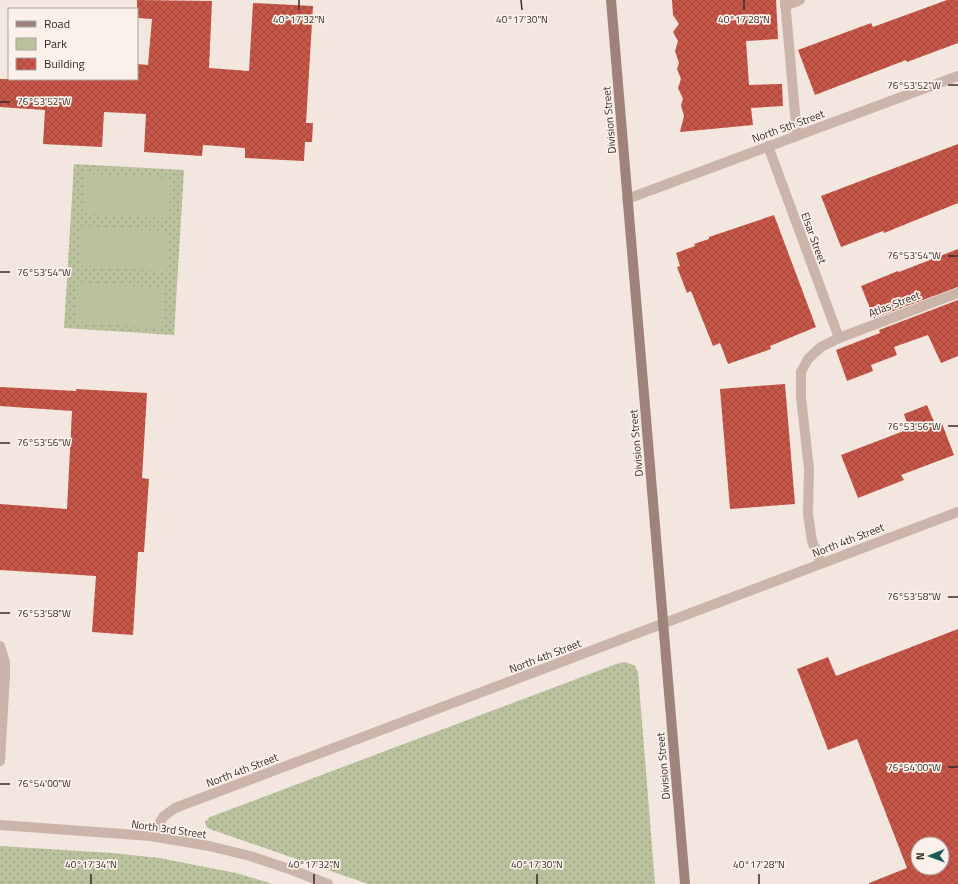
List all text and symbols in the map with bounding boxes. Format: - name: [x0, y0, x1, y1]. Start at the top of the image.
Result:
- legend: [8, 8, 138, 80]
- text: 40°17'32"N: [273, 12, 325, 27]
- text: 40°17'30"N: [496, 12, 548, 27]
- text: 40°17'28"N: [718, 12, 770, 27]
- text: Road: [44, 14, 70, 33]
- text: Park: [44, 34, 67, 53]
- text: Building: [44, 54, 85, 73]
- text: 76°53'52"W: [887, 78, 941, 93]
- street label: Division Street: [598, 86, 620, 154]
- text: 76°53'52"W: [17, 94, 71, 109]
- street label: North 5th Street: [750, 105, 827, 146]
- street label: Elsar Street: [797, 210, 831, 266]
- text: 76°53'54"W: [887, 248, 941, 263]
- text: 76°53'54"W: [17, 265, 71, 280]
- street label: Atlas Street: [866, 287, 922, 321]
- street label: Division Street: [625, 409, 647, 477]
- text: 76°53'56"W: [887, 419, 941, 434]
- text: 76°53'56"W: [17, 435, 71, 450]
- street label: North 4th Street: [810, 519, 886, 561]
- text: 76°53'58"W: [887, 589, 941, 604]
- text: 76°53'58"W: [17, 606, 71, 621]
- street label: North 4th Street: [507, 635, 583, 677]
- street label: Division Street: [652, 732, 674, 800]
- street label: North 4th Street: [204, 749, 280, 791]
- text: 76°54'00"W: [887, 760, 941, 775]
- text: 76°54'00"W: [17, 776, 71, 791]
- street label: North 3rd Street: [130, 816, 208, 842]
- north arrow: [910, 836, 950, 876]
- text: N: [912, 852, 928, 860]
- text: 40°17'34"N: [65, 857, 117, 872]
- text: 40°17'32"N: [288, 857, 340, 872]
- text: 40°17'30"N: [511, 857, 563, 872]
- text: 40°17'28"N: [733, 857, 785, 872]

